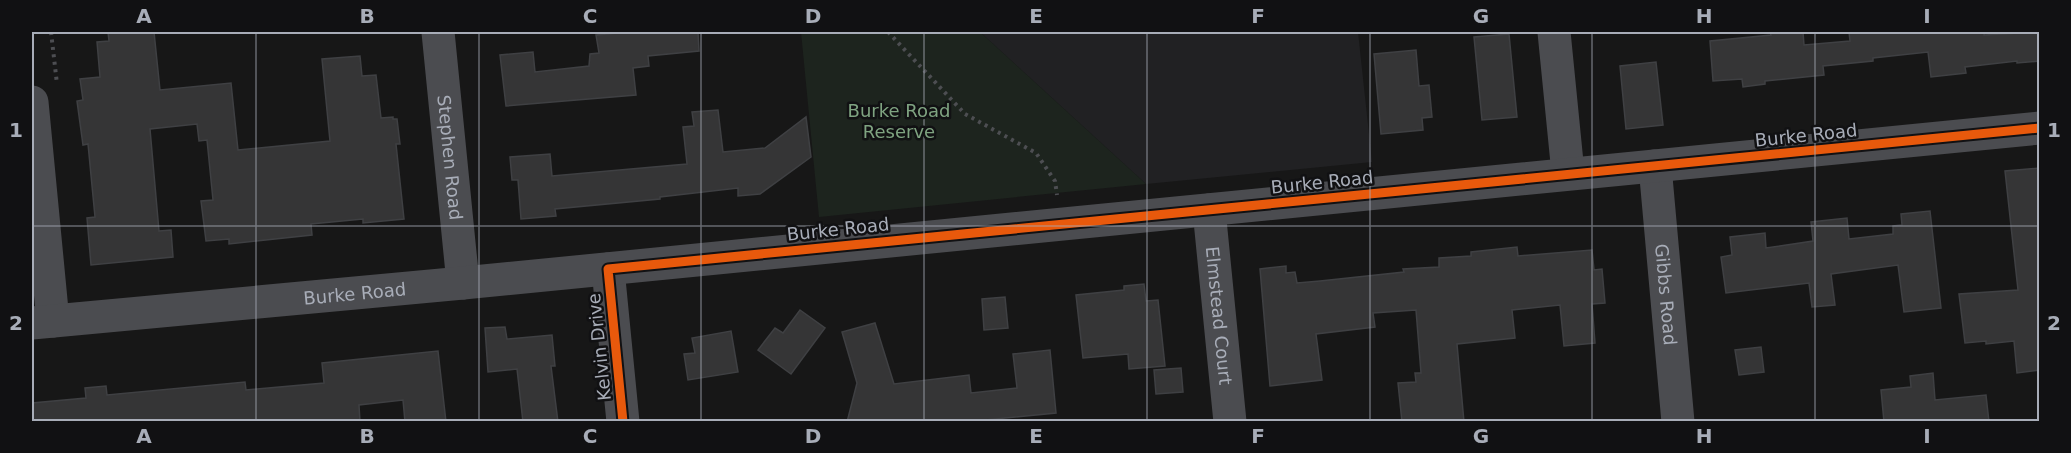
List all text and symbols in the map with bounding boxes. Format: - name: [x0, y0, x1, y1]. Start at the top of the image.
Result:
- text: A: [136, 4, 152, 28]
- text: B: [359, 4, 375, 28]
- text: C: [583, 4, 597, 28]
- text: D: [805, 4, 821, 28]
- text: E: [1029, 4, 1043, 28]
- text: F: [1251, 4, 1265, 28]
- text: G: [1473, 4, 1489, 28]
- text: H: [1696, 4, 1712, 28]
- text: I: [1923, 4, 1931, 28]
- street label: Stephen Road: [434, 94, 467, 221]
- park label: Burke Road Reserve: [848, 100, 950, 142]
- text: 1: [9, 118, 23, 142]
- text: 1: [2047, 118, 2061, 142]
- street label: Burke Road: [1754, 119, 1858, 151]
- street label: Burke Road: [1270, 166, 1374, 198]
- street label: Burke Road: [786, 213, 890, 245]
- street label: Gibbs Road: [1652, 243, 1682, 346]
- street label: Elmstead Court: [1202, 245, 1237, 386]
- street label: Burke Road: [302, 278, 407, 308]
- street label: Kelvin Drive: [583, 292, 615, 402]
- text: 2: [9, 311, 23, 335]
- text: 2: [2047, 311, 2061, 335]
- text: A: [136, 424, 152, 448]
- text: B: [359, 424, 375, 448]
- text: C: [583, 424, 597, 448]
- text: D: [805, 424, 821, 448]
- text: E: [1029, 424, 1043, 448]
- text: F: [1251, 424, 1265, 448]
- text: G: [1473, 424, 1489, 448]
- text: H: [1696, 424, 1712, 448]
- text: I: [1923, 424, 1931, 448]

